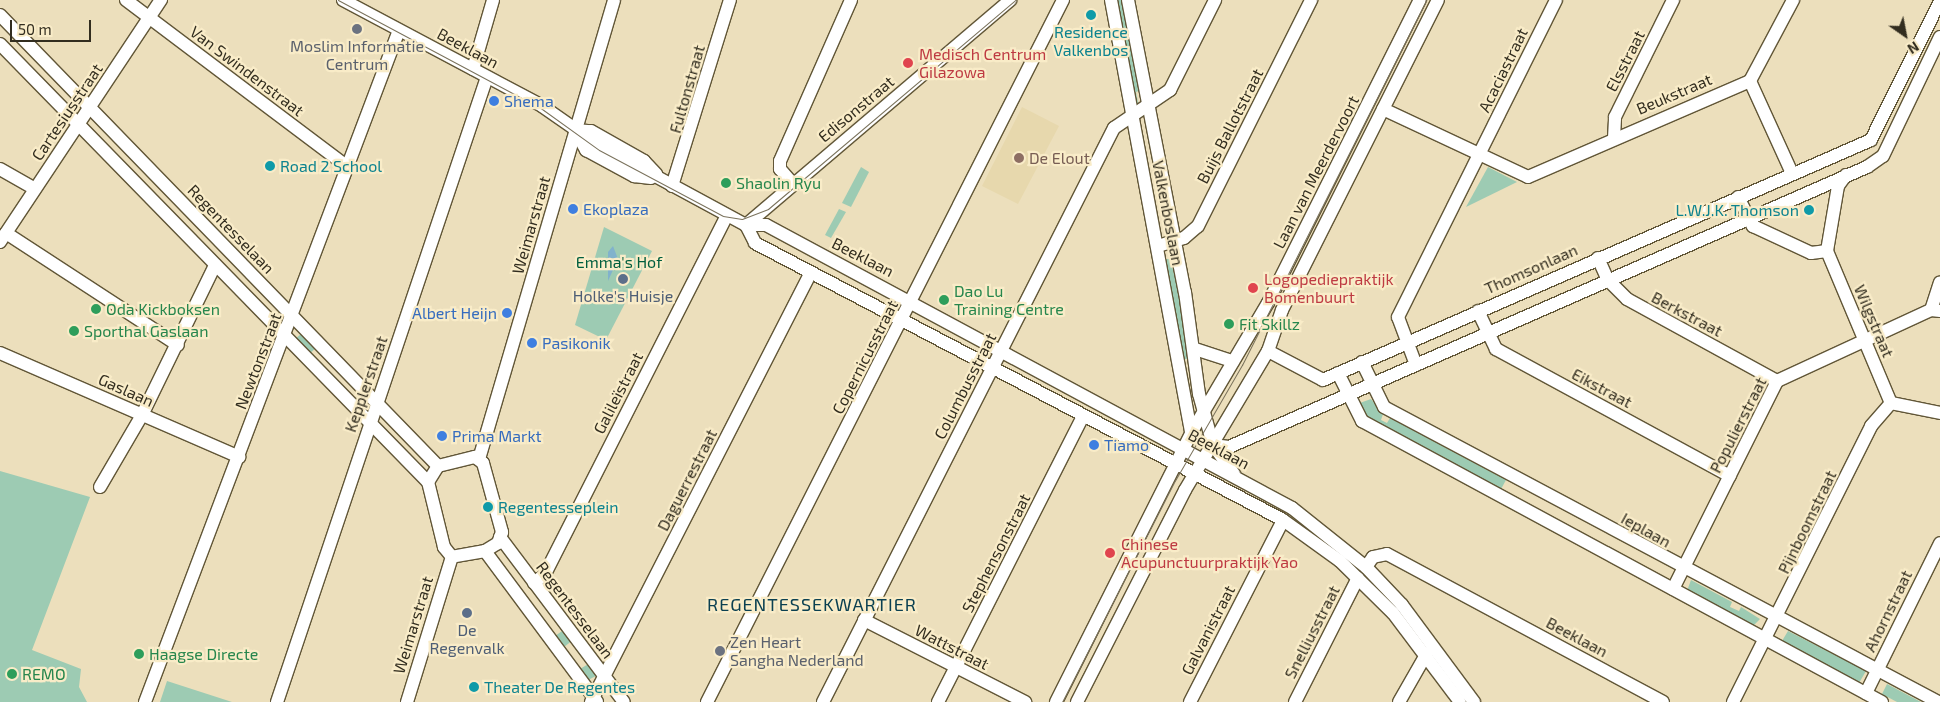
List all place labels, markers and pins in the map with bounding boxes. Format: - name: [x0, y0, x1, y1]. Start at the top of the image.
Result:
- marker: Residence Valkenbos: [1085, 9, 1097, 21]
- place label: Residence Valkenbos: [1054, 22, 1128, 60]
- marker: Moslim Informatie Centrum: [351, 23, 363, 35]
- place label: Moslim Informatie Centrum: [290, 36, 424, 74]
- place label: Medisch Centrum Gilazowa: [919, 44, 1046, 82]
- marker: Medisch Centrum Gilazowa: [901, 56, 915, 70]
- place label: Shema: [504, 91, 554, 111]
- marker: Shema: [488, 95, 500, 107]
- place label: De Elout: [1029, 148, 1090, 168]
- marker: De Elout: [1013, 152, 1025, 164]
- place label: Road 2 School: [280, 156, 382, 176]
- marker: Road 2 School: [264, 160, 276, 172]
- place label: Shaolin Ryu: [736, 173, 821, 193]
- marker: Shaolin Ryu: [720, 177, 732, 189]
- place label: Ekoplaza: [583, 199, 649, 219]
- place label: L.W.J.K. Thomson: [1675, 200, 1799, 220]
- marker: Ekoplaza: [567, 203, 579, 215]
- marker: L.W.J.K. Thomson: [1803, 204, 1815, 216]
- place label: Logopediepraktijk Bomenbuurt: [1264, 269, 1394, 307]
- marker: Holke's Huisje: [617, 273, 629, 285]
- place label: Dao Lu Training Centre: [954, 281, 1064, 319]
- marker: Logopediepraktijk Bomenbuurt: [1246, 281, 1260, 295]
- place label: Holke's Huisje: [573, 286, 673, 306]
- marker: Dao Lu Training Centre: [938, 294, 950, 306]
- place label: Oda Kickboksen: [106, 299, 220, 319]
- marker: Oda Kickboksen: [90, 303, 102, 315]
- place label: Albert Heijn: [412, 303, 497, 323]
- marker: Albert Heijn: [501, 307, 513, 319]
- place label: Fit Skillz: [1239, 314, 1300, 334]
- marker: Fit Skillz: [1223, 318, 1235, 330]
- place label: Sporthal Gaslaan: [84, 321, 209, 341]
- marker: Sporthal Gaslaan: [68, 325, 80, 337]
- place label: Pasikonik: [542, 333, 611, 353]
- marker: Pasikonik: [526, 337, 538, 349]
- place label: Prima Markt: [452, 426, 542, 446]
- marker: Prima Markt: [436, 430, 448, 442]
- place label: Tiamo: [1104, 435, 1149, 455]
- marker: Tiamo: [1088, 439, 1100, 451]
- place label: Regentesseplein: [498, 497, 619, 517]
- marker: Regentesseplein: [482, 501, 494, 513]
- place label: Chinese Acupunctuurpraktijk Yao: [1121, 534, 1299, 572]
- marker: Chinese Acupunctuurpraktijk Yao: [1103, 546, 1117, 560]
- marker: De Regenvalk: [461, 607, 473, 619]
- place label: De Regenvalk: [429, 620, 505, 658]
- place label: Zen Heart Sangha Nederland: [730, 632, 864, 670]
- place label: Haagse Directe: [149, 644, 258, 664]
- marker: Zen Heart Sangha Nederland: [714, 645, 726, 657]
- marker: Haagse Directe: [133, 648, 145, 660]
- place label: REMO: [22, 664, 66, 684]
- marker: REMO: [6, 668, 18, 680]
- place label: Theater De Regentes: [484, 677, 635, 697]
- marker: Theater De Regentes: [468, 681, 480, 693]

